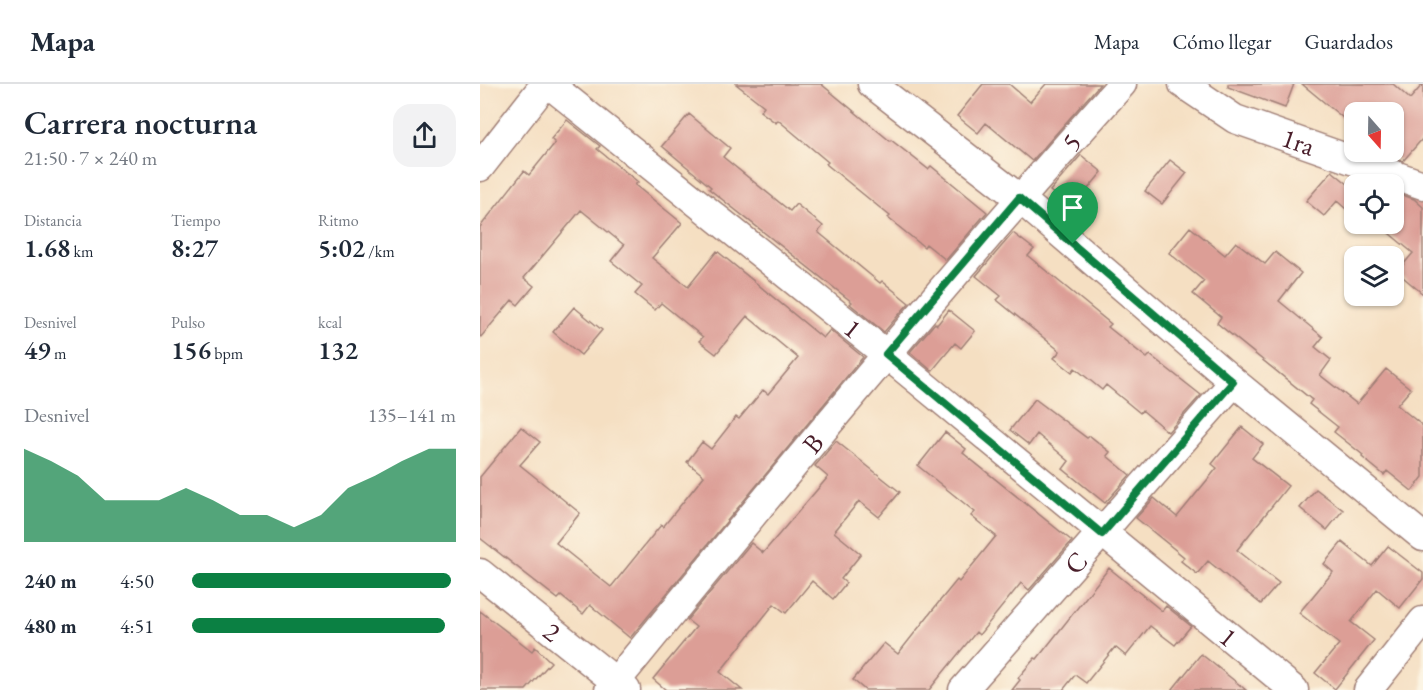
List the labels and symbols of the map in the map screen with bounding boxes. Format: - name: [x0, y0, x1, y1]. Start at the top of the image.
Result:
- north arrow: [1344, 102, 1404, 162]
- street label: 1ra: [1277, 119, 1320, 163]
- street label: 5: [1053, 125, 1088, 158]
- pin: [1047, 182, 1098, 244]
- street label: 1: [837, 310, 869, 346]
- street label: B: [794, 426, 831, 460]
- street label: C: [1056, 544, 1095, 581]
- street label: 2: [537, 613, 569, 649]
- street label: 1: [1213, 619, 1245, 654]

